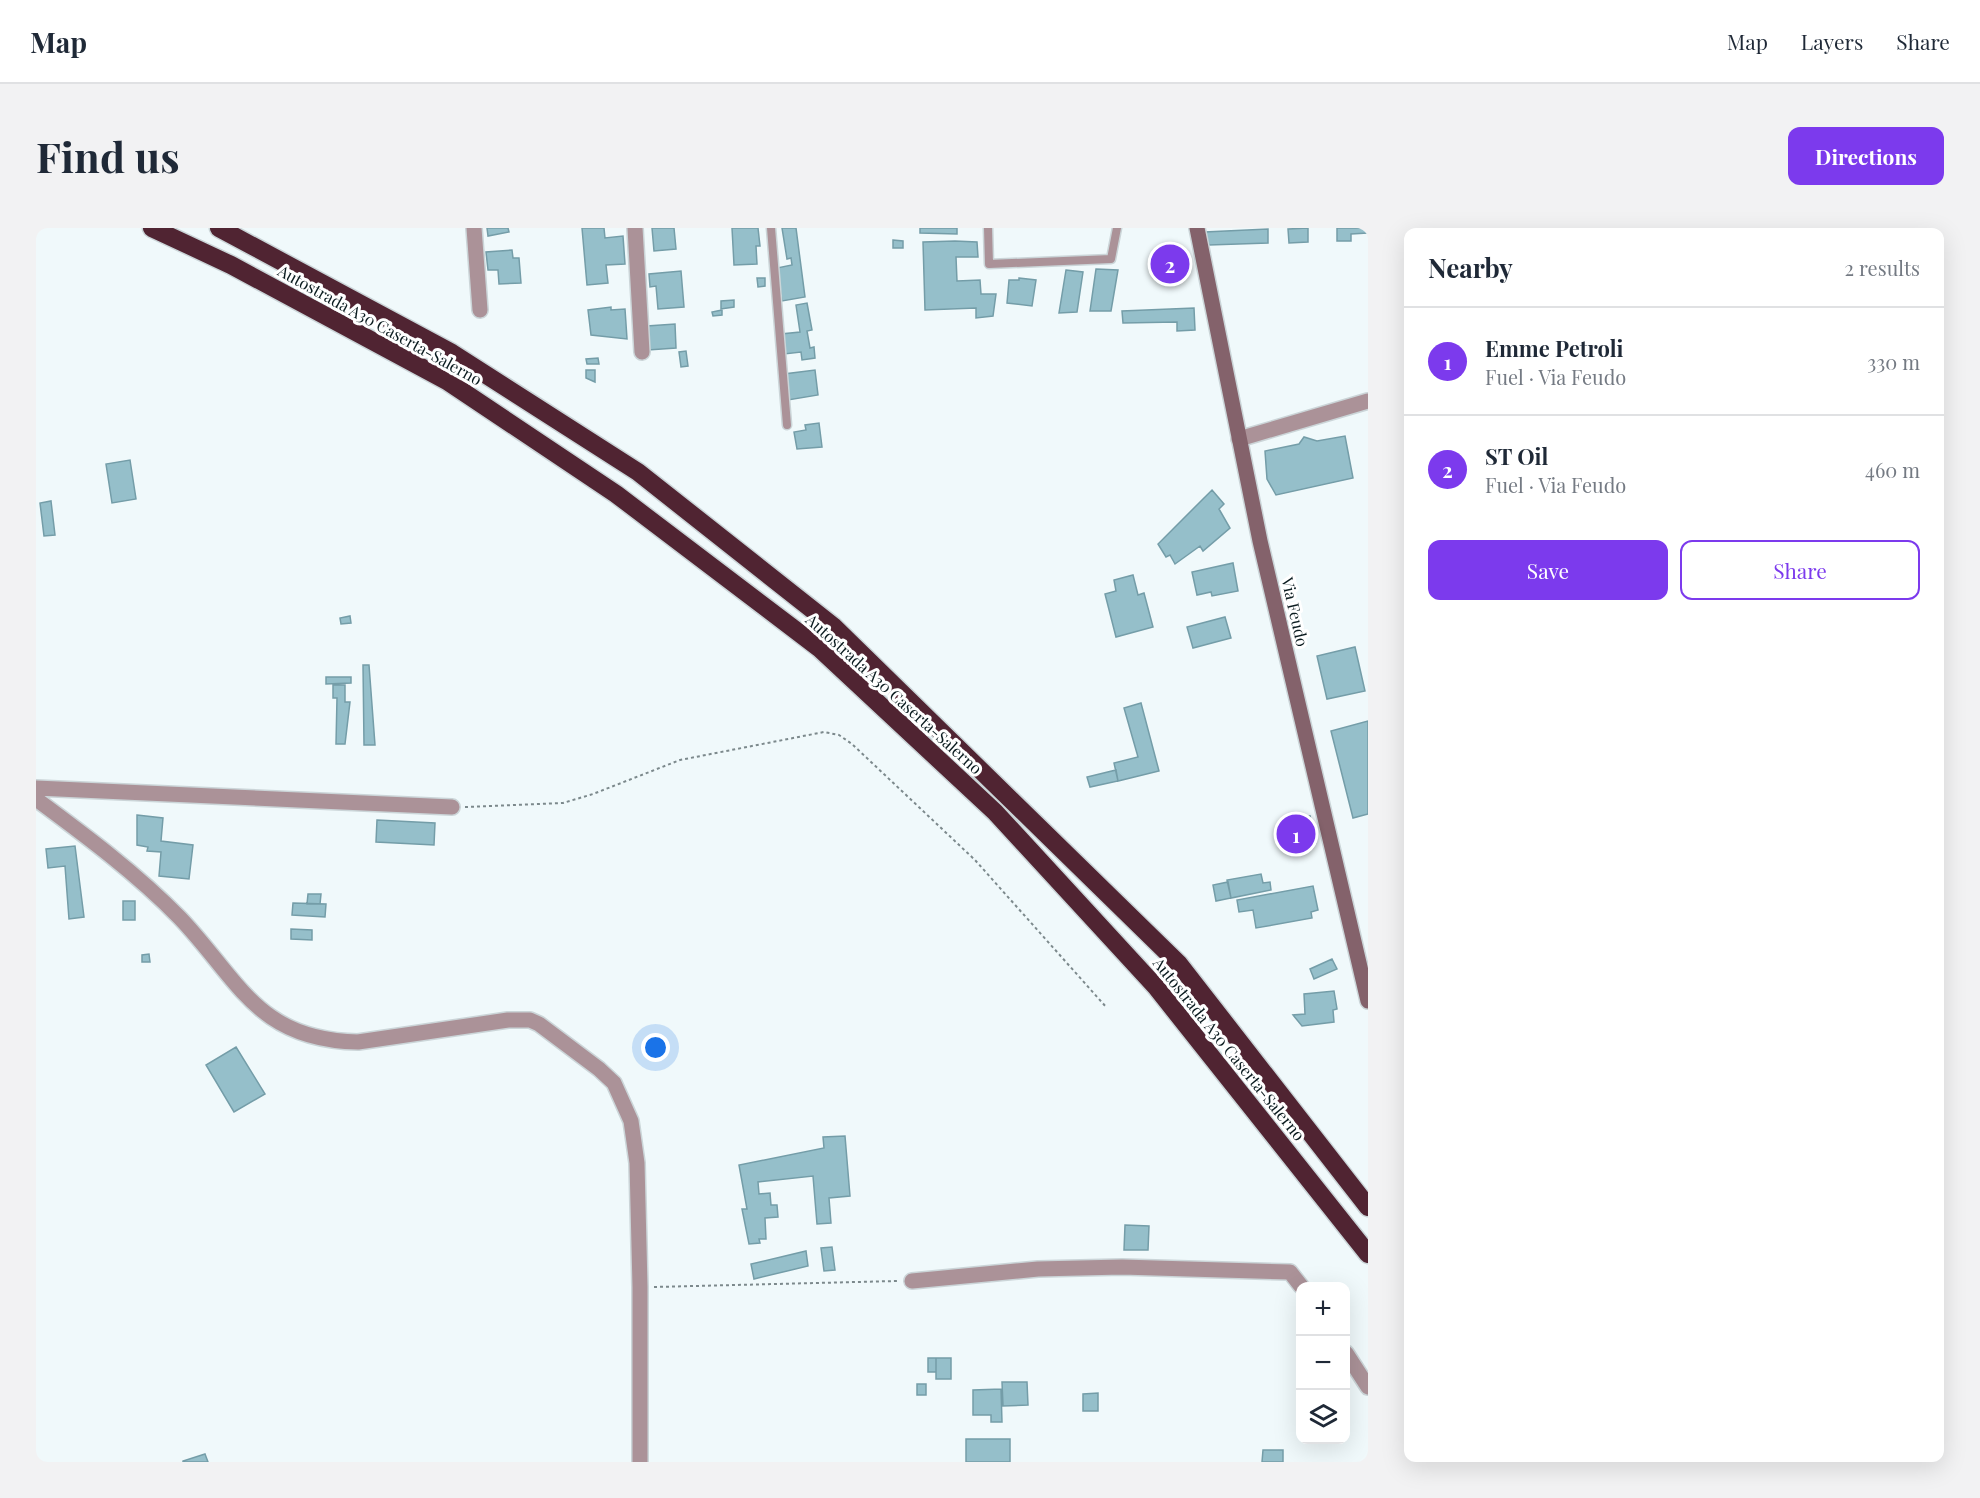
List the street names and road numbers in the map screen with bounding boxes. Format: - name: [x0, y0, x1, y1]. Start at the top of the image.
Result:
- street label: Autostrada A30 Caserta-Salerno: [274, 259, 486, 390]
- street label: Via Feudo: [1277, 574, 1314, 649]
- street label: Autostrada A30 Caserta-Salerno: [801, 608, 987, 779]
- street label: Autostrada A30 Caserta-Salerno: [1148, 952, 1310, 1145]

